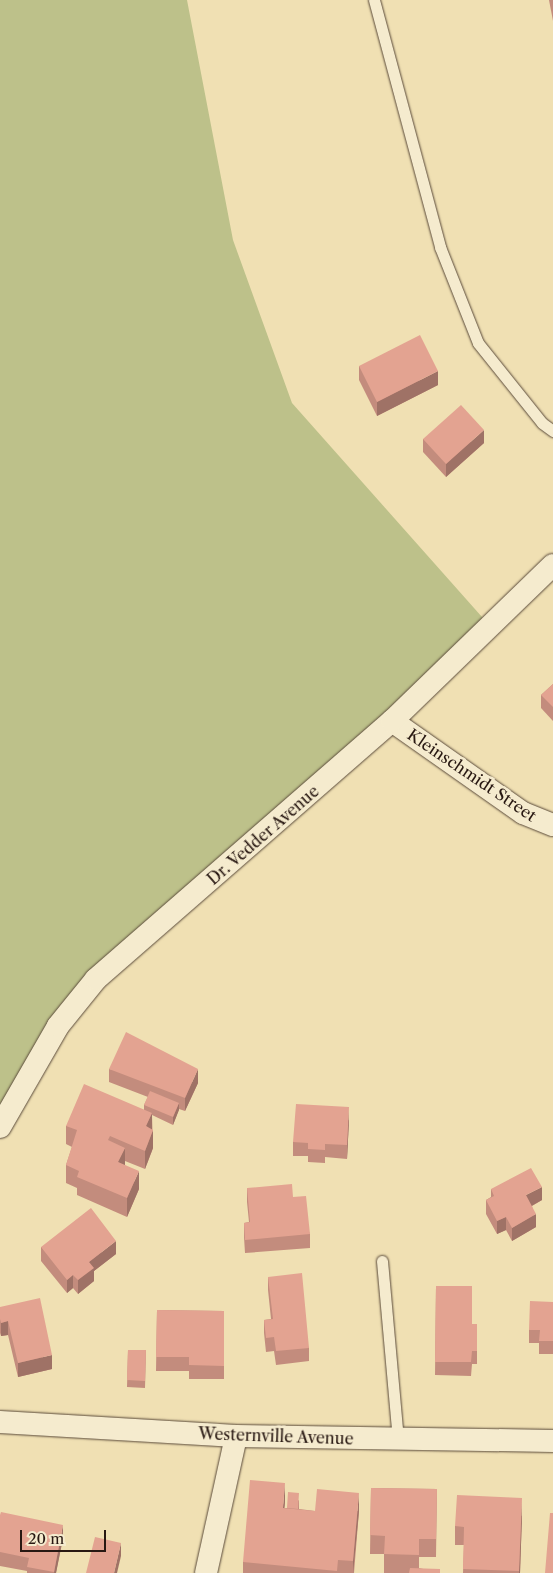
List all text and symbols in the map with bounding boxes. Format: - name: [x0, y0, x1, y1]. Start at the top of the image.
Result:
- street label: Kleinschmidt Street: [404, 725, 540, 825]
- street label: Dr. Vedder Avenue: [203, 781, 323, 889]
- street label: Westernville Avenue: [198, 1424, 354, 1448]
- scale bar: [22, 1520, 109, 1552]
- text: 20 m: [28, 1529, 64, 1548]

